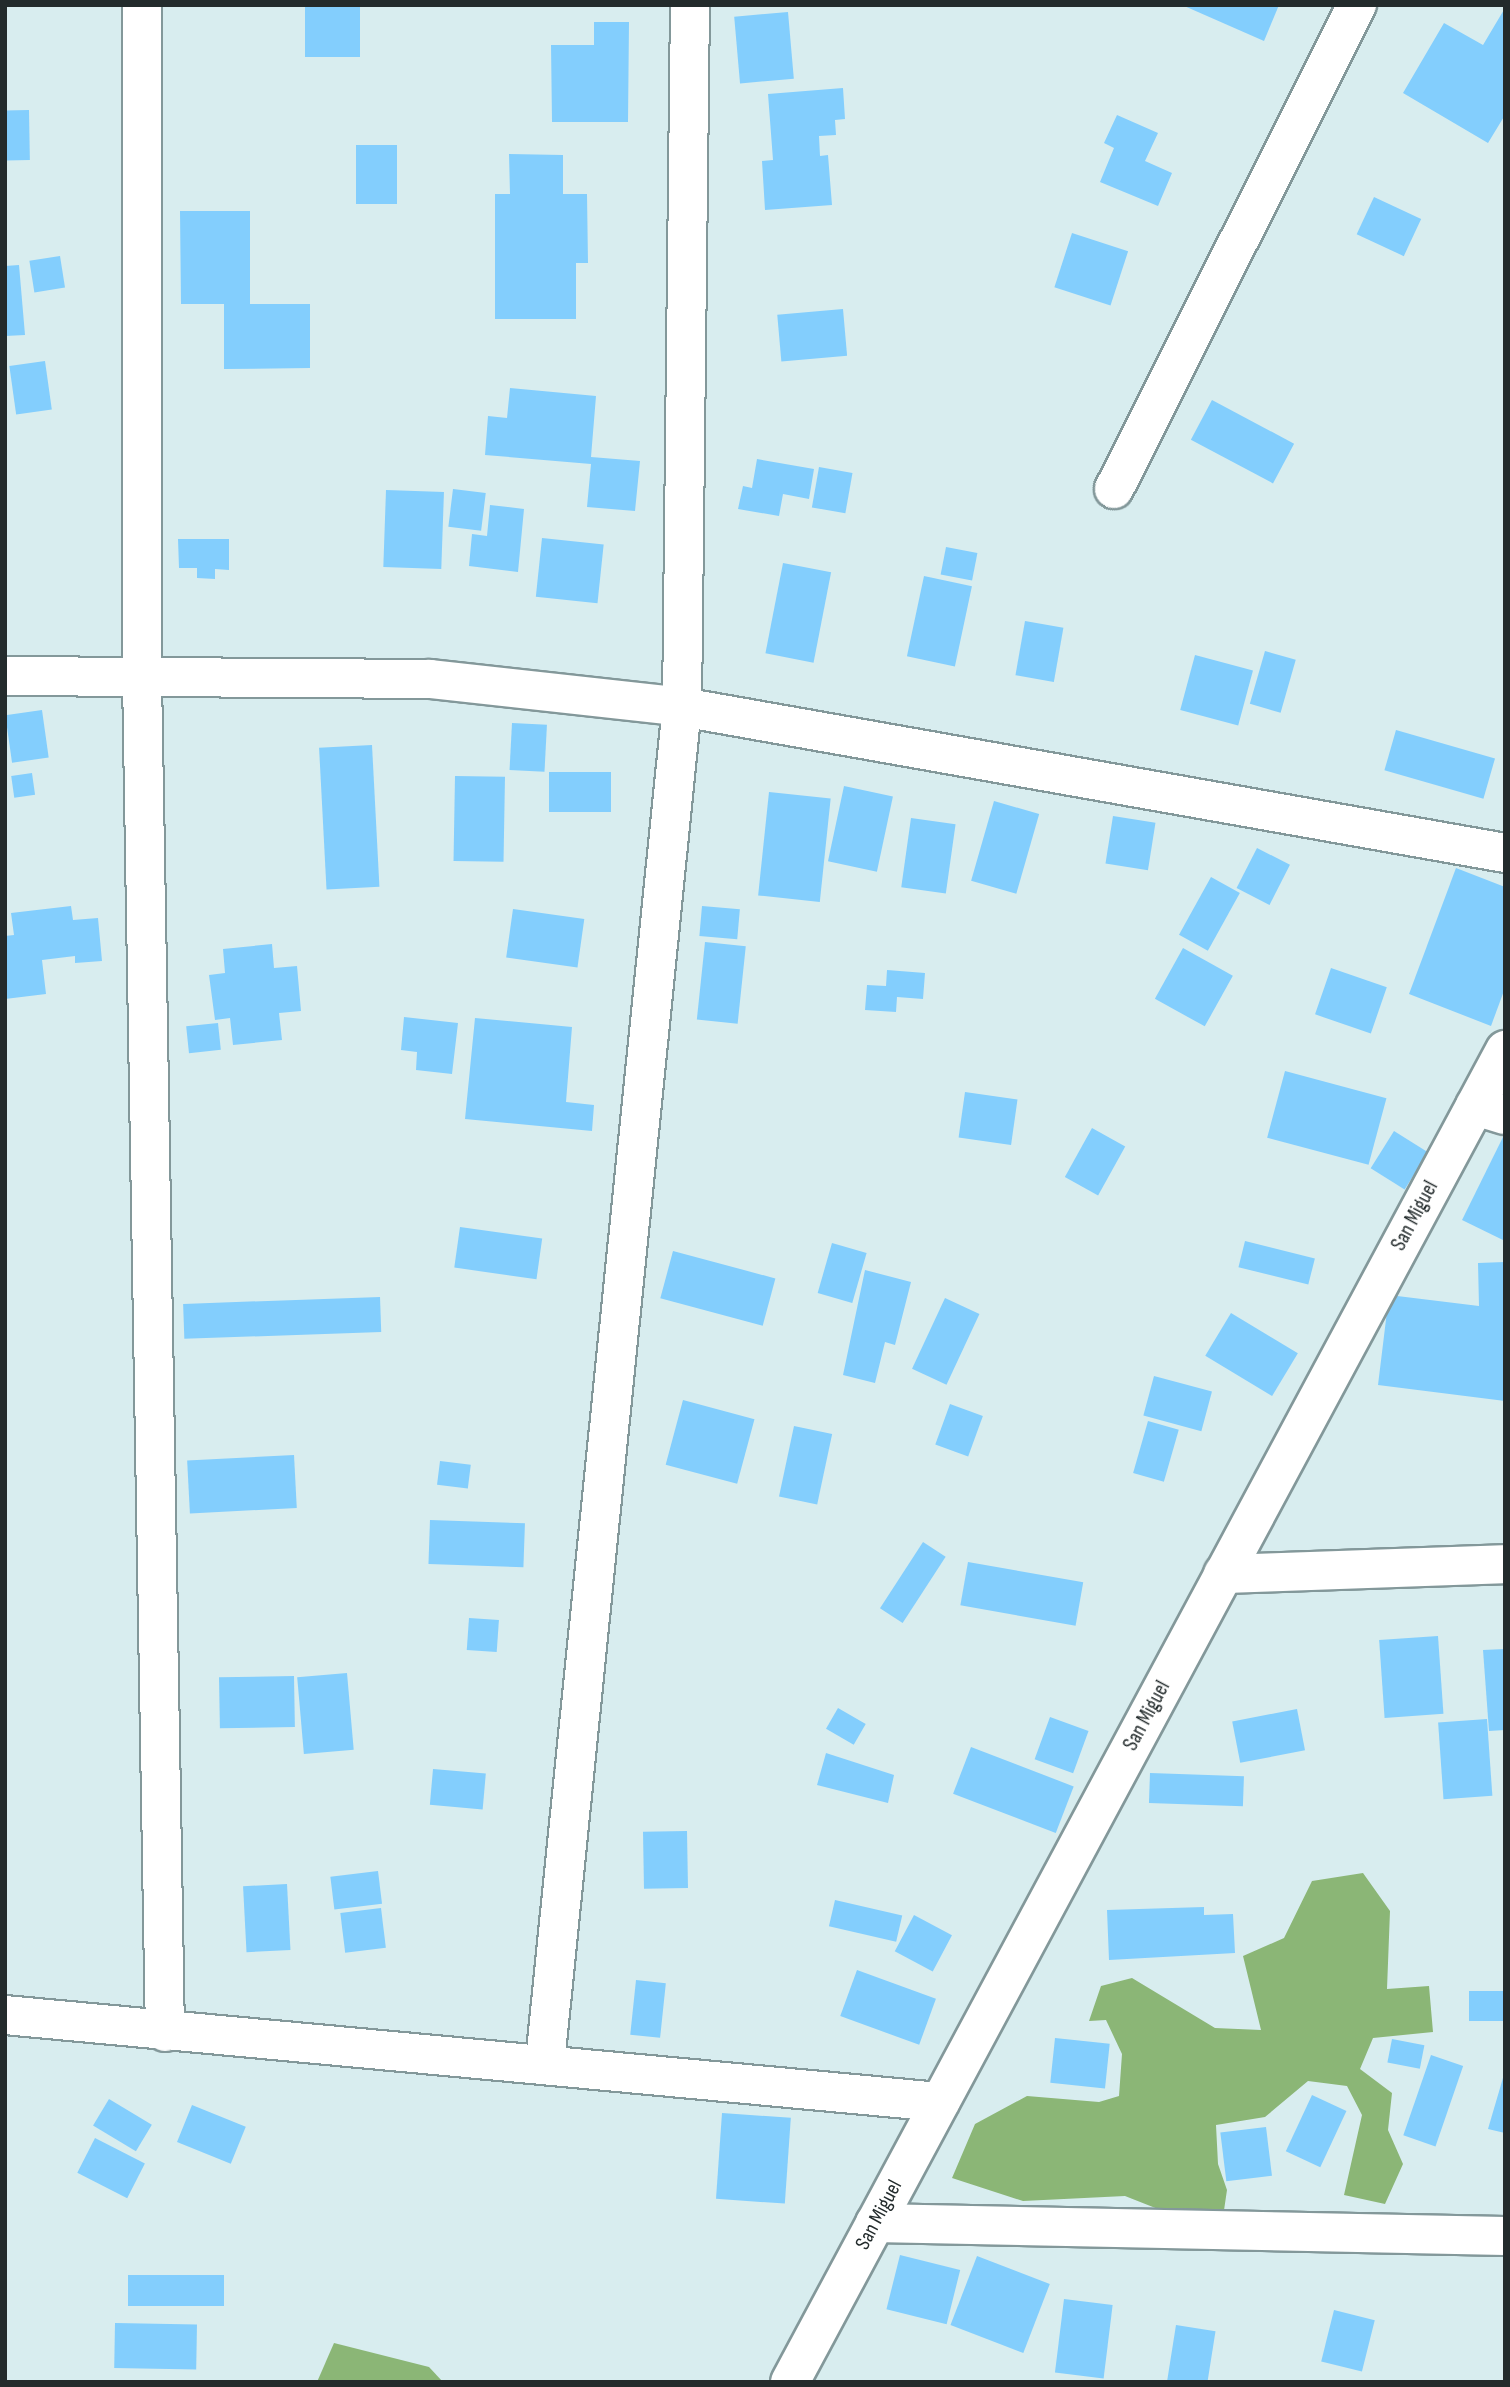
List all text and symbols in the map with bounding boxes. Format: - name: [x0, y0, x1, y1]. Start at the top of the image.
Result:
- street label: San Miguel: [1386, 1177, 1444, 1255]
- street label: San Miguel: [1118, 1677, 1176, 1755]
- street label: San Miguel: [850, 2176, 908, 2254]

